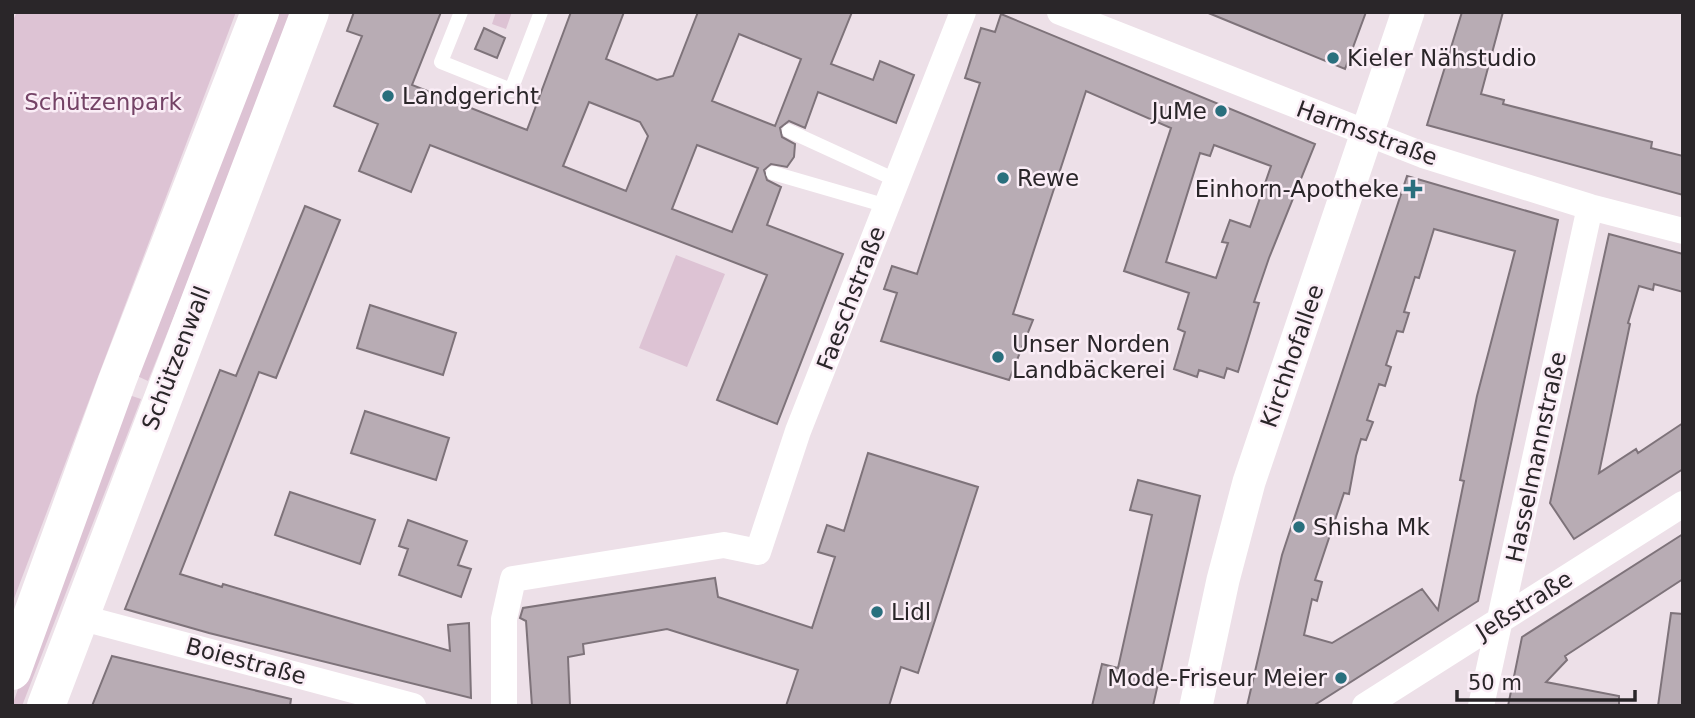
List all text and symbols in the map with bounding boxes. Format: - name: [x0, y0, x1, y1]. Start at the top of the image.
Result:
- place label: Kieler Nähstudio: [1347, 45, 1536, 71]
- marker: Kieler Nähstudio: [1325, 50, 1341, 66]
- place label: Landgericht: [402, 83, 539, 109]
- marker: Landgericht: [380, 88, 396, 104]
- park label: Schützenpark: [24, 89, 183, 115]
- street label: Harmsstraße: [1293, 95, 1441, 171]
- place label: JuMe: [1150, 98, 1207, 124]
- marker: JuMe: [1213, 103, 1229, 119]
- place label: Rewe: [1017, 165, 1079, 191]
- marker: Rewe: [995, 170, 1011, 186]
- place label: Einhorn-Apotheke: [1195, 176, 1399, 202]
- marker: Einhorn-Apotheke: [1405, 181, 1421, 197]
- street label: Faeschstraße: [812, 222, 890, 374]
- street label: Kirchhofallee: [1255, 281, 1329, 431]
- street label: Schützenwall: [137, 282, 215, 434]
- place label: Unser Norden Landbäckerei: [1012, 331, 1170, 383]
- marker: Unser Norden Landbäckerei: [990, 349, 1006, 365]
- street label: Hasselmannstraße: [1501, 349, 1571, 565]
- place label: Shisha Mk: [1313, 514, 1430, 540]
- marker: Shisha Mk: [1291, 519, 1307, 535]
- street label: Jeßstraße: [1469, 565, 1577, 646]
- place label: Lidl: [891, 599, 931, 625]
- marker: Lidl: [869, 604, 885, 620]
- street label: Boiestraße: [183, 632, 309, 690]
- scale bar: [1457, 658, 1636, 702]
- place label: Mode-Friseur Meier: [1107, 665, 1328, 691]
- marker: Mode-Friseur Meier: [1333, 670, 1349, 686]
- text: 50 m: [1468, 671, 1522, 695]

